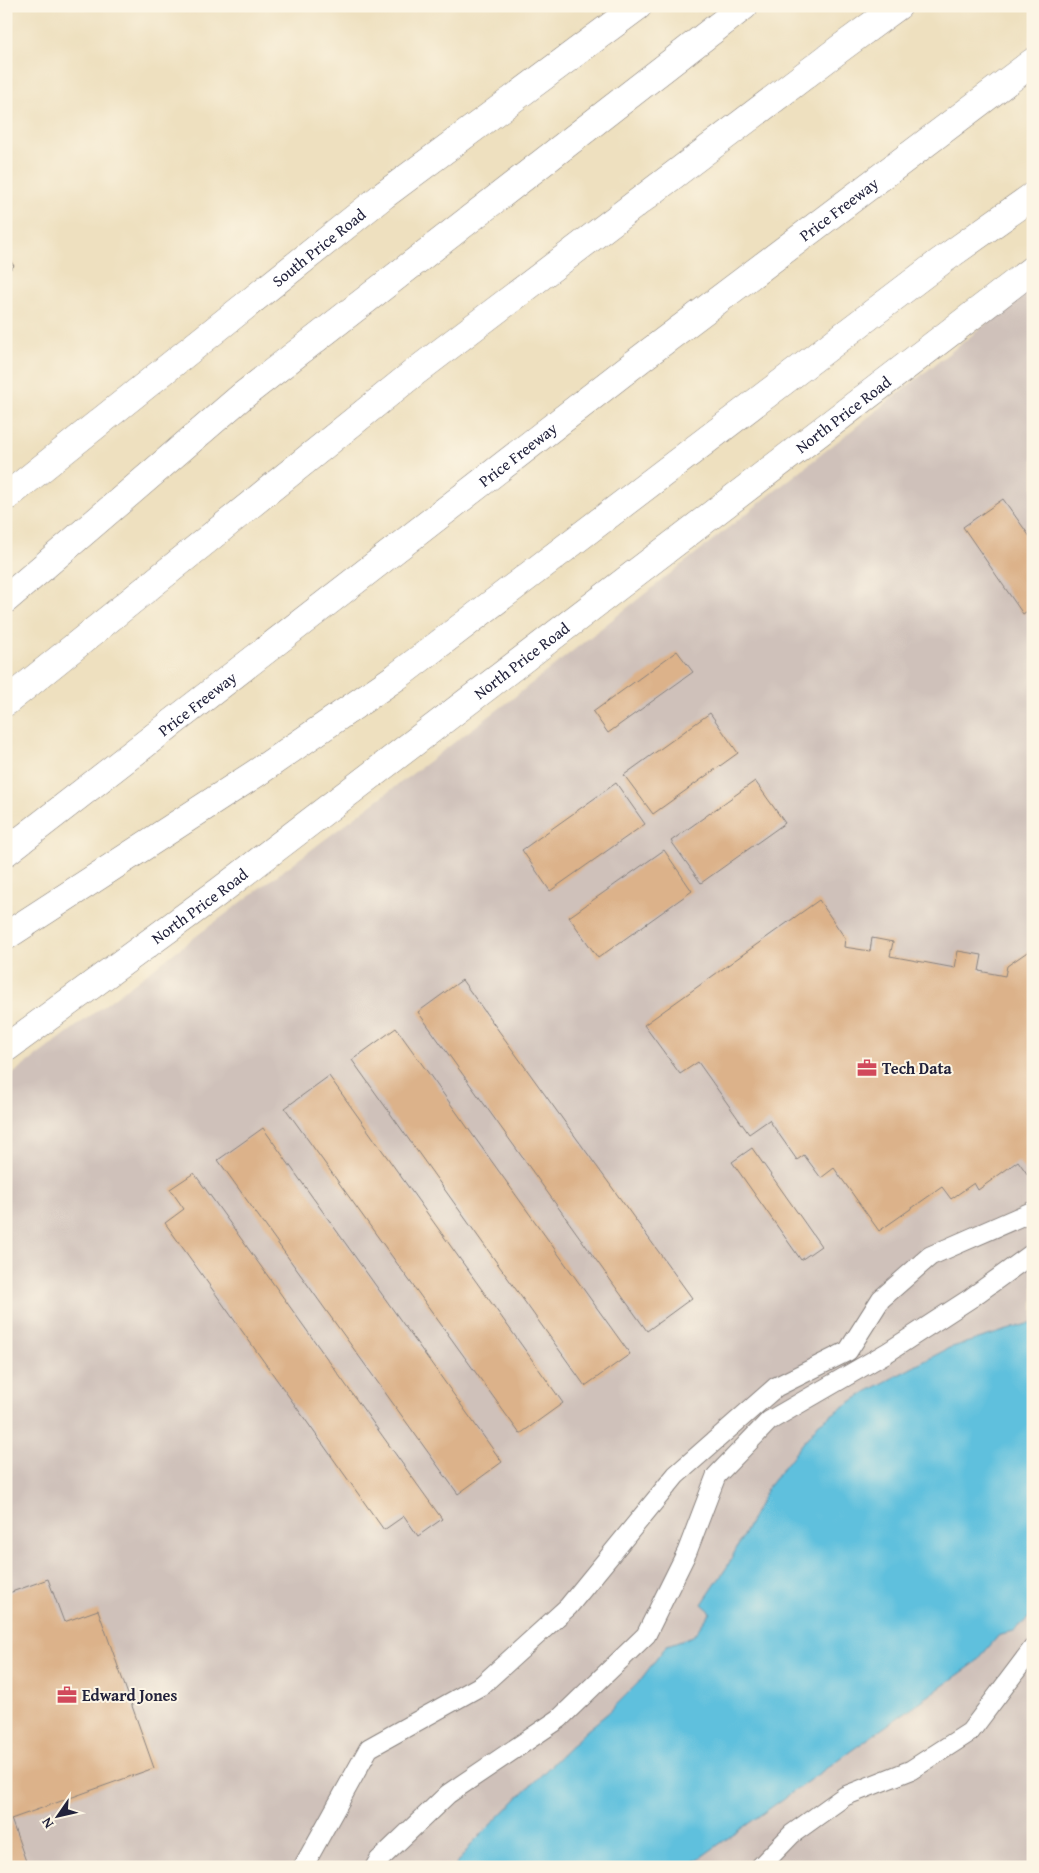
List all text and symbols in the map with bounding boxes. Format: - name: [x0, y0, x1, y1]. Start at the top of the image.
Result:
- street label: Price Freeway: [794, 171, 883, 247]
- street label: South Price Road: [266, 202, 371, 292]
- street label: North Price Road: [790, 370, 896, 459]
- street label: Price Freeway: [473, 416, 562, 493]
- street label: North Price Road: [469, 616, 575, 705]
- street label: Price Freeway: [153, 665, 241, 742]
- street label: North Price Road: [146, 862, 253, 950]
- place label: Tech Data: [882, 1056, 952, 1080]
- office icon: Tech Data: [856, 1057, 878, 1079]
- place label: Edward Jones: [82, 1683, 177, 1707]
- office icon: Edward Jones: [56, 1684, 78, 1706]
- north arrow: [32, 1790, 82, 1840]
- text: N: [36, 1813, 58, 1833]

